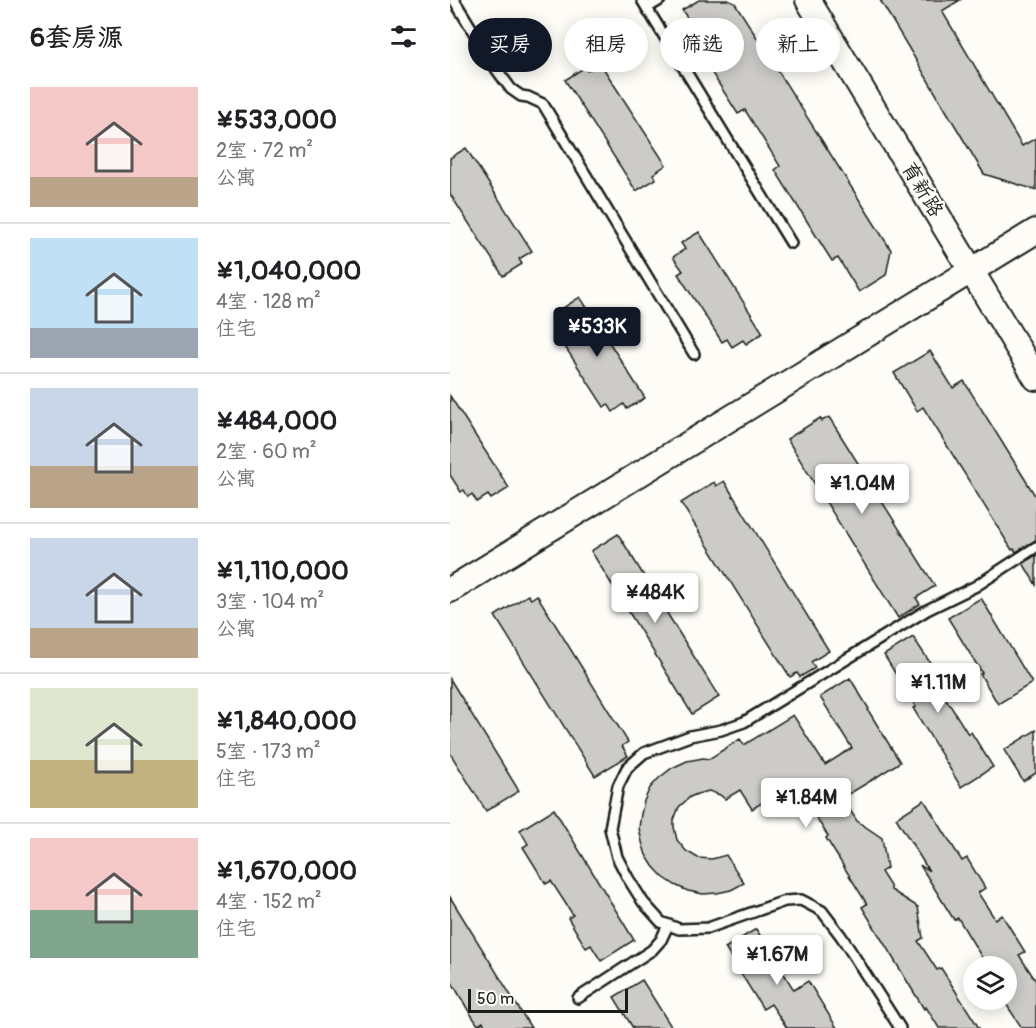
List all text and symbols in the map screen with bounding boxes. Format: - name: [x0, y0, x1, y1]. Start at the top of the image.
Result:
- chip: 买房: [468, 18, 552, 72]
- chip: 租房: [564, 18, 648, 72]
- chip: 筛选: [660, 18, 744, 72]
- chip: 新上: [756, 18, 840, 72]
- icon: filters: [387, 20, 420, 53]
- text: 6套房源: [30, 22, 123, 54]
- text: ¥533,000: [216, 104, 337, 136]
- icon: home: [78, 111, 150, 183]
- text: 2室 · 72 m²: [216, 138, 313, 163]
- street label: 育新路: [896, 157, 949, 222]
- text: 公寓: [216, 165, 256, 190]
- text: ¥1,040,000: [216, 255, 361, 287]
- icon: home: [78, 262, 150, 334]
- text: 4室 · 128 m²: [216, 289, 321, 314]
- pin: ¥533K: [555, 307, 639, 358]
- text: ¥533K: [567, 314, 627, 339]
- text: 住宅: [216, 316, 256, 341]
- text: ¥484,000: [216, 405, 337, 437]
- icon: home: [78, 412, 150, 484]
- text: 2室 · 60 m²: [216, 439, 317, 464]
- pin: ¥1.04M: [813, 464, 911, 515]
- text: 公寓: [216, 466, 256, 491]
- text: ¥1.04M: [829, 471, 895, 496]
- text: ¥1,110,000: [216, 555, 349, 587]
- icon: home: [78, 562, 150, 634]
- pin: ¥484K: [613, 573, 697, 624]
- text: ¥484K: [625, 580, 685, 605]
- text: 3室 · 104 m²: [216, 589, 324, 614]
- text: 公寓: [216, 616, 256, 641]
- pin: ¥1.11M: [889, 663, 987, 714]
- text: ¥1.11M: [910, 670, 966, 695]
- text: ¥1,840,000: [216, 705, 357, 737]
- icon: home: [78, 712, 150, 784]
- text: 5室 · 173 m²: [216, 739, 320, 764]
- text: 住宅: [216, 766, 256, 791]
- pin: ¥1.84M: [757, 778, 855, 829]
- text: ¥1.84M: [775, 785, 837, 810]
- text: ¥1,670,000: [216, 855, 357, 887]
- icon: home: [78, 862, 150, 934]
- text: 4室 · 152 m²: [216, 889, 322, 914]
- text: 住宅: [216, 916, 256, 941]
- pin: ¥1.67M: [728, 935, 826, 986]
- text: ¥1.67M: [746, 942, 808, 967]
- map controls: [963, 956, 1017, 1010]
- button: layers: [963, 956, 1017, 1010]
- scale bar: [468, 986, 628, 1014]
- text: 50 m: [477, 989, 514, 1009]

